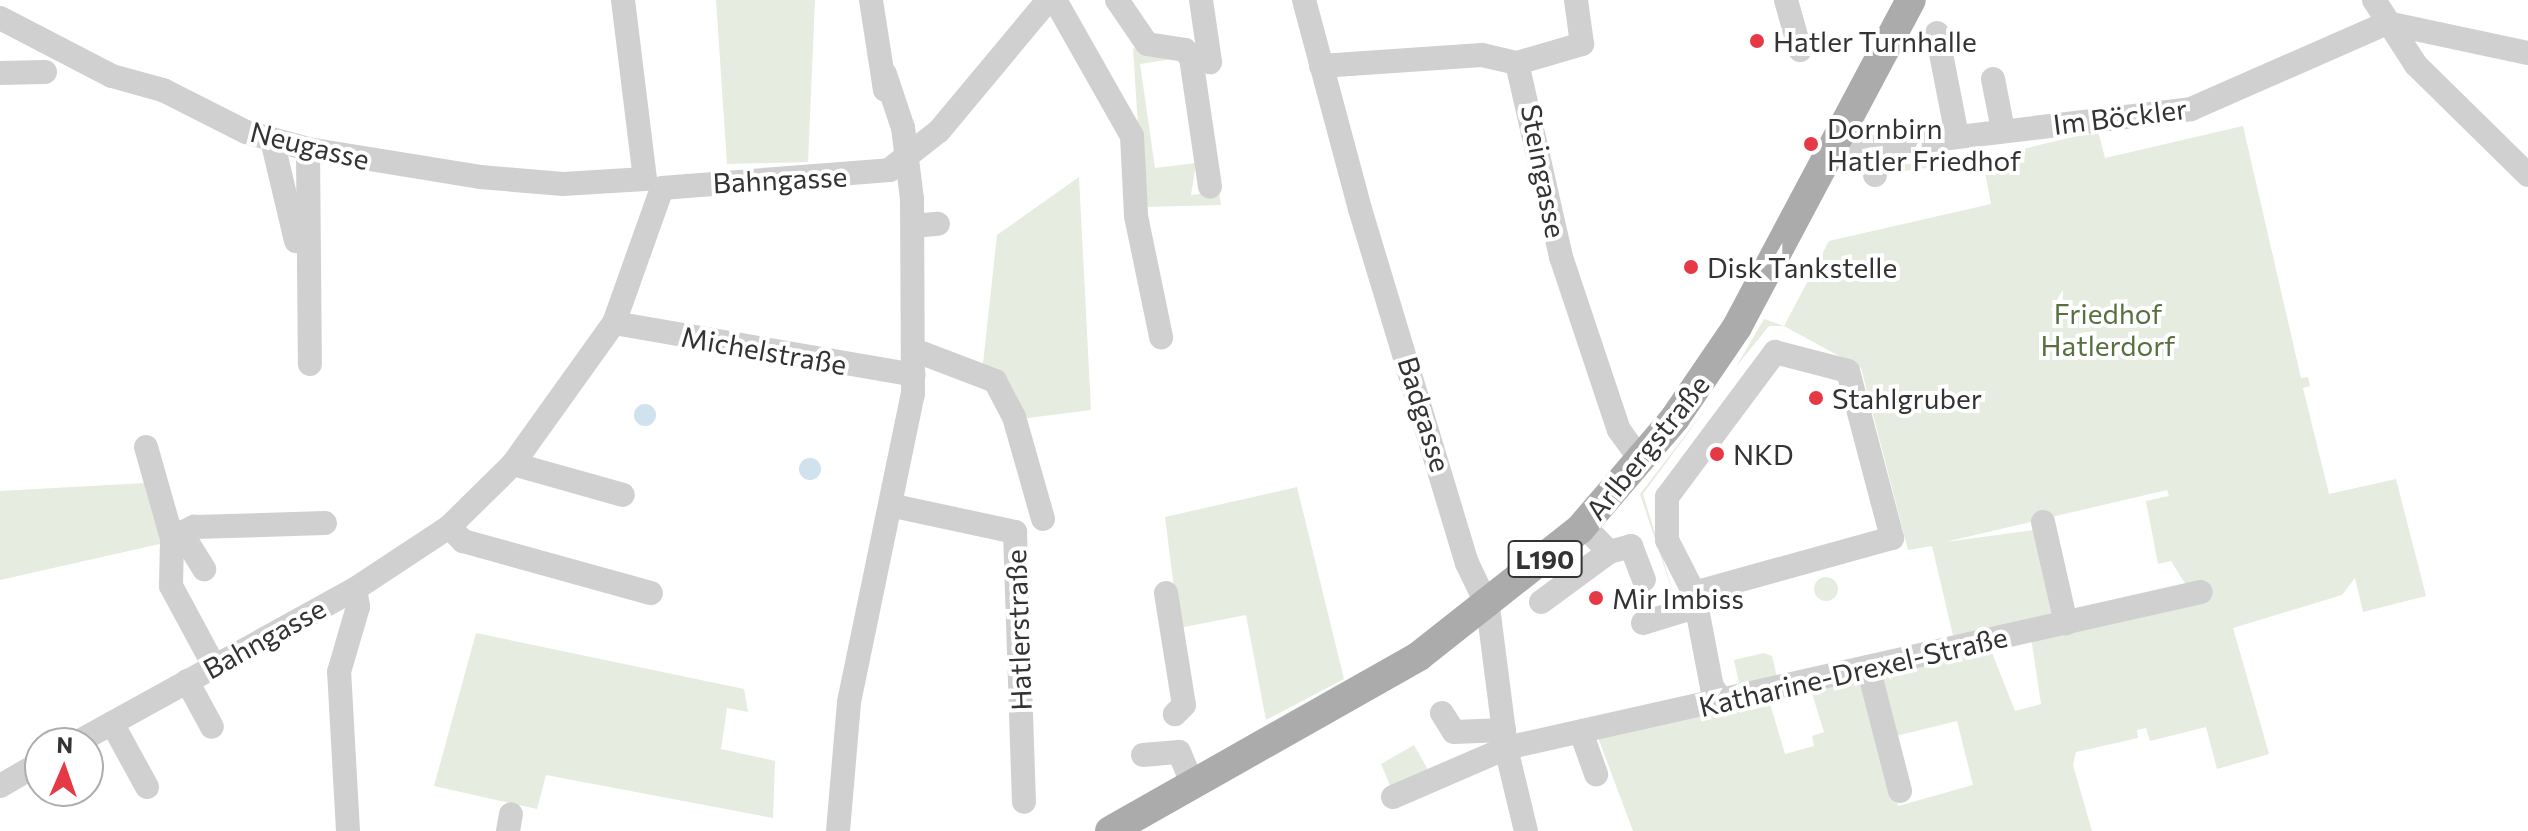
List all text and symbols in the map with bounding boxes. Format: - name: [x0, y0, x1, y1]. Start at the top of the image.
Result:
- place label: Hatler Turnhalle: [1773, 24, 1977, 58]
- marker: Hatler Turnhalle: [1748, 32, 1766, 50]
- street label: Im Böckler: [2051, 91, 2189, 141]
- street label: Steingasse: [1515, 101, 1573, 241]
- place label: Dornbirn Hatler Friedhof: [1827, 111, 2021, 177]
- street label: Neugasse: [247, 114, 373, 176]
- marker: Dornbirn Hatler Friedhof: [1802, 135, 1820, 153]
- street label: Bahngasse: [712, 159, 848, 199]
- place label: Disk Tankstelle: [1707, 250, 1897, 284]
- marker: Disk Tankstelle: [1682, 258, 1700, 276]
- park label: Friedhof Hatlerdorf: [2041, 296, 2175, 362]
- street label: Michelstraße: [679, 319, 849, 381]
- street label: Badgasse: [1392, 352, 1458, 476]
- street label: Arlbergstraße: [1578, 368, 1716, 526]
- place label: Stahlgruber: [1832, 381, 1982, 415]
- marker: Stahlgruber: [1807, 389, 1825, 407]
- place label: NKD: [1733, 437, 1794, 471]
- marker: NKD: [1708, 445, 1726, 463]
- road number: L190: [1507, 537, 1583, 581]
- street label: Hatlerstraße: [998, 549, 1038, 711]
- place label: Mir Imbiss: [1612, 581, 1744, 615]
- marker: Mir Imbiss: [1587, 589, 1605, 607]
- street label: Bahngasse: [197, 591, 331, 685]
- street label: Katharine-Drexel-Straße: [1695, 619, 2011, 723]
- north arrow: [24, 727, 104, 807]
- text: N: [56, 731, 74, 758]

